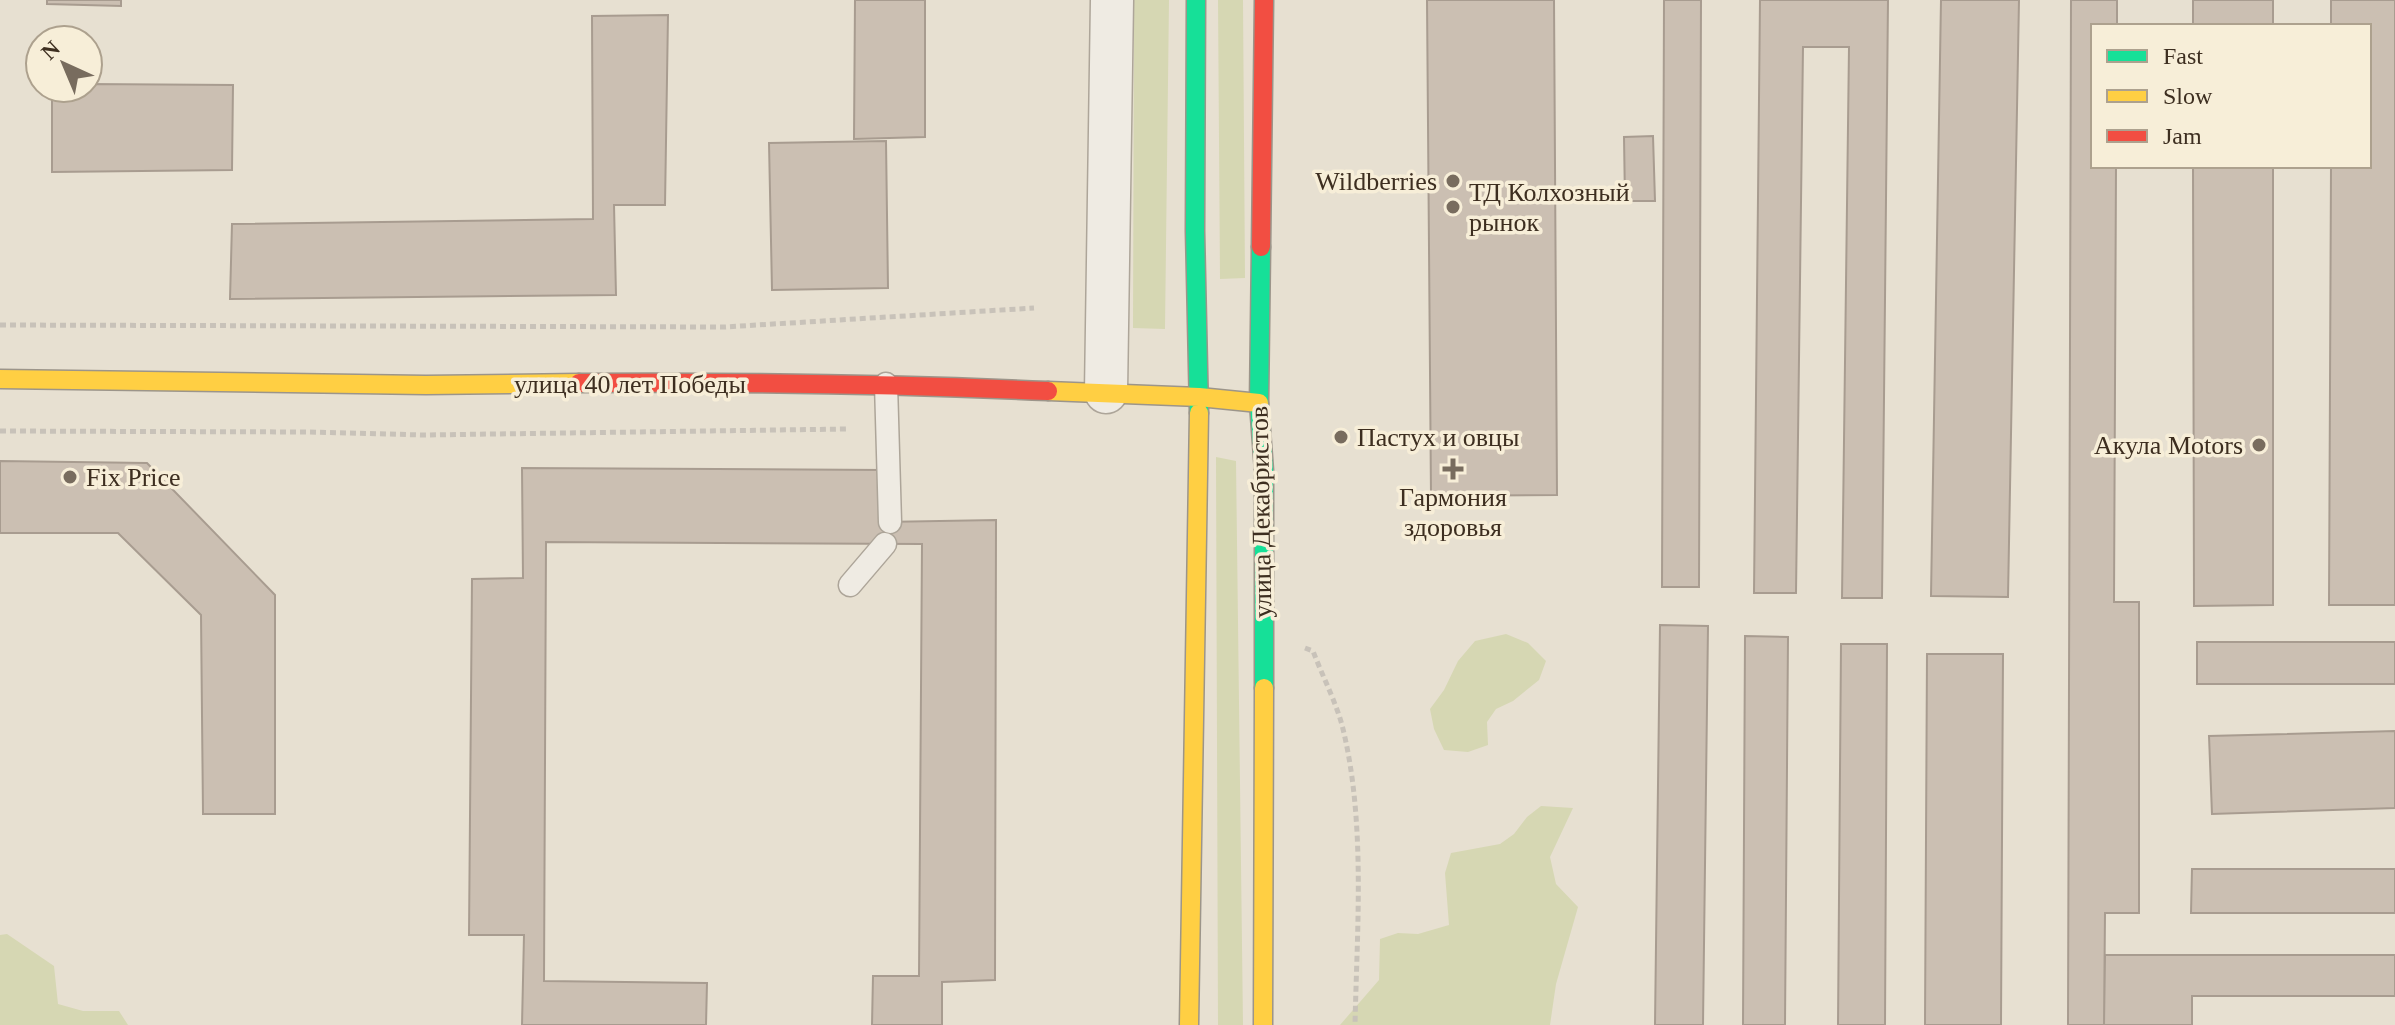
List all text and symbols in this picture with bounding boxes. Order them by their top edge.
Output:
north arrow [24,24,104,104]
legend [2091,24,2371,168]
text: N [36,35,65,64]
text: Fast [2163,43,2203,69]
text: Slow [2163,83,2213,109]
text: Jam [2163,123,2202,149]
place label: Wildberries [1315,167,1437,196]
marker: Wildberries [1444,172,1462,190]
place label: ТД Колхозный рынок [1469,178,1630,237]
marker: ТД Колхозный рынок [1444,198,1462,216]
street label: улица 40 лет Победы [514,370,746,399]
street label: улица Декабристов [1245,406,1277,618]
place label: Пастух и овцы [1357,423,1519,452]
marker: Пастух и овцы [1332,428,1350,446]
place label: Акула Motors [2094,431,2243,460]
marker: Акула Motors [2250,436,2268,454]
marker: Гармония здоровья [1444,460,1462,478]
place label: Fix Price [86,463,181,492]
marker: Fix Price [61,468,79,486]
place label: Гармония здоровья [1399,483,1507,542]

